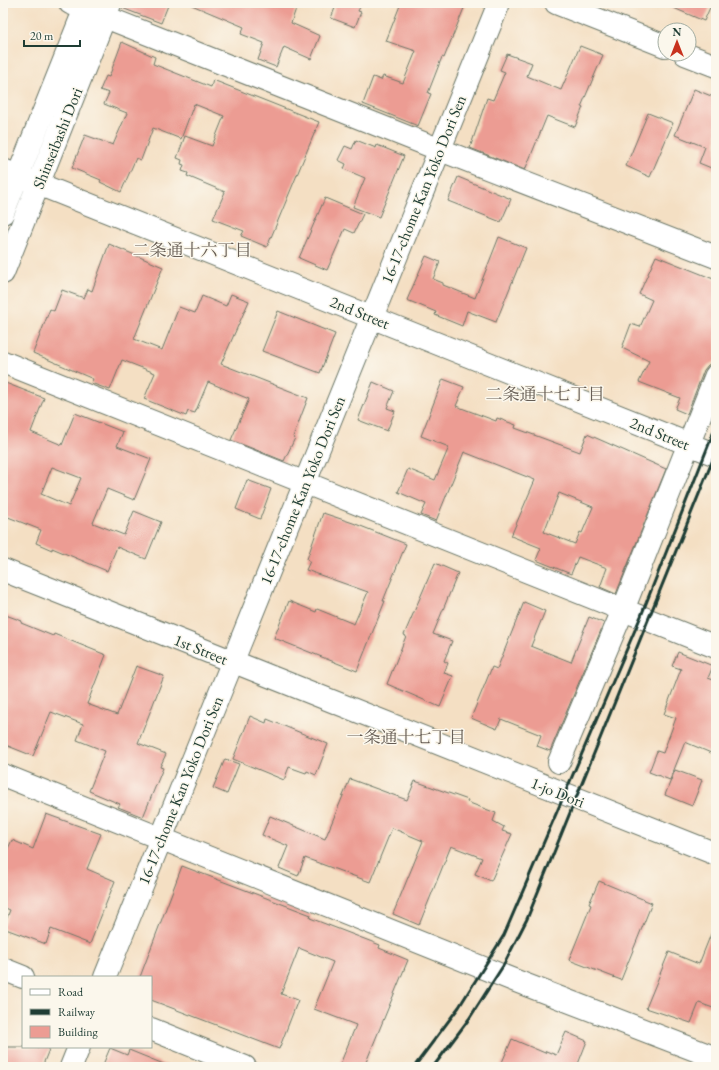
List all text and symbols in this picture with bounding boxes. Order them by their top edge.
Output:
scale bar [24,22,80,48]
north arrow [657,22,697,62]
text: N [673,25,682,39]
text: 20 m [30,28,54,44]
street label: Shinseibashi Dori [28,84,87,192]
street label: 16-17-chome Kan Yoko Dori Sen [376,91,471,287]
district label: 二条通十六丁目 [133,239,252,261]
street label: 2nd Street [327,291,393,334]
district label: 二条通十七丁目 [486,383,605,405]
street label: 16-17-chome Kan Yoko Dori Sen [255,392,350,588]
street label: 2nd Street [627,412,693,455]
street label: 1st Street [171,629,231,670]
street label: 16-17-chome Kan Yoko Dori Sen [133,692,228,888]
district label: 一条通十七丁目 [347,726,466,748]
street label: 1-jo Dori [528,772,588,813]
legend [22,976,152,1048]
text: Road [58,984,84,1000]
text: Railway [58,1004,96,1020]
text: Building [58,1024,99,1040]

